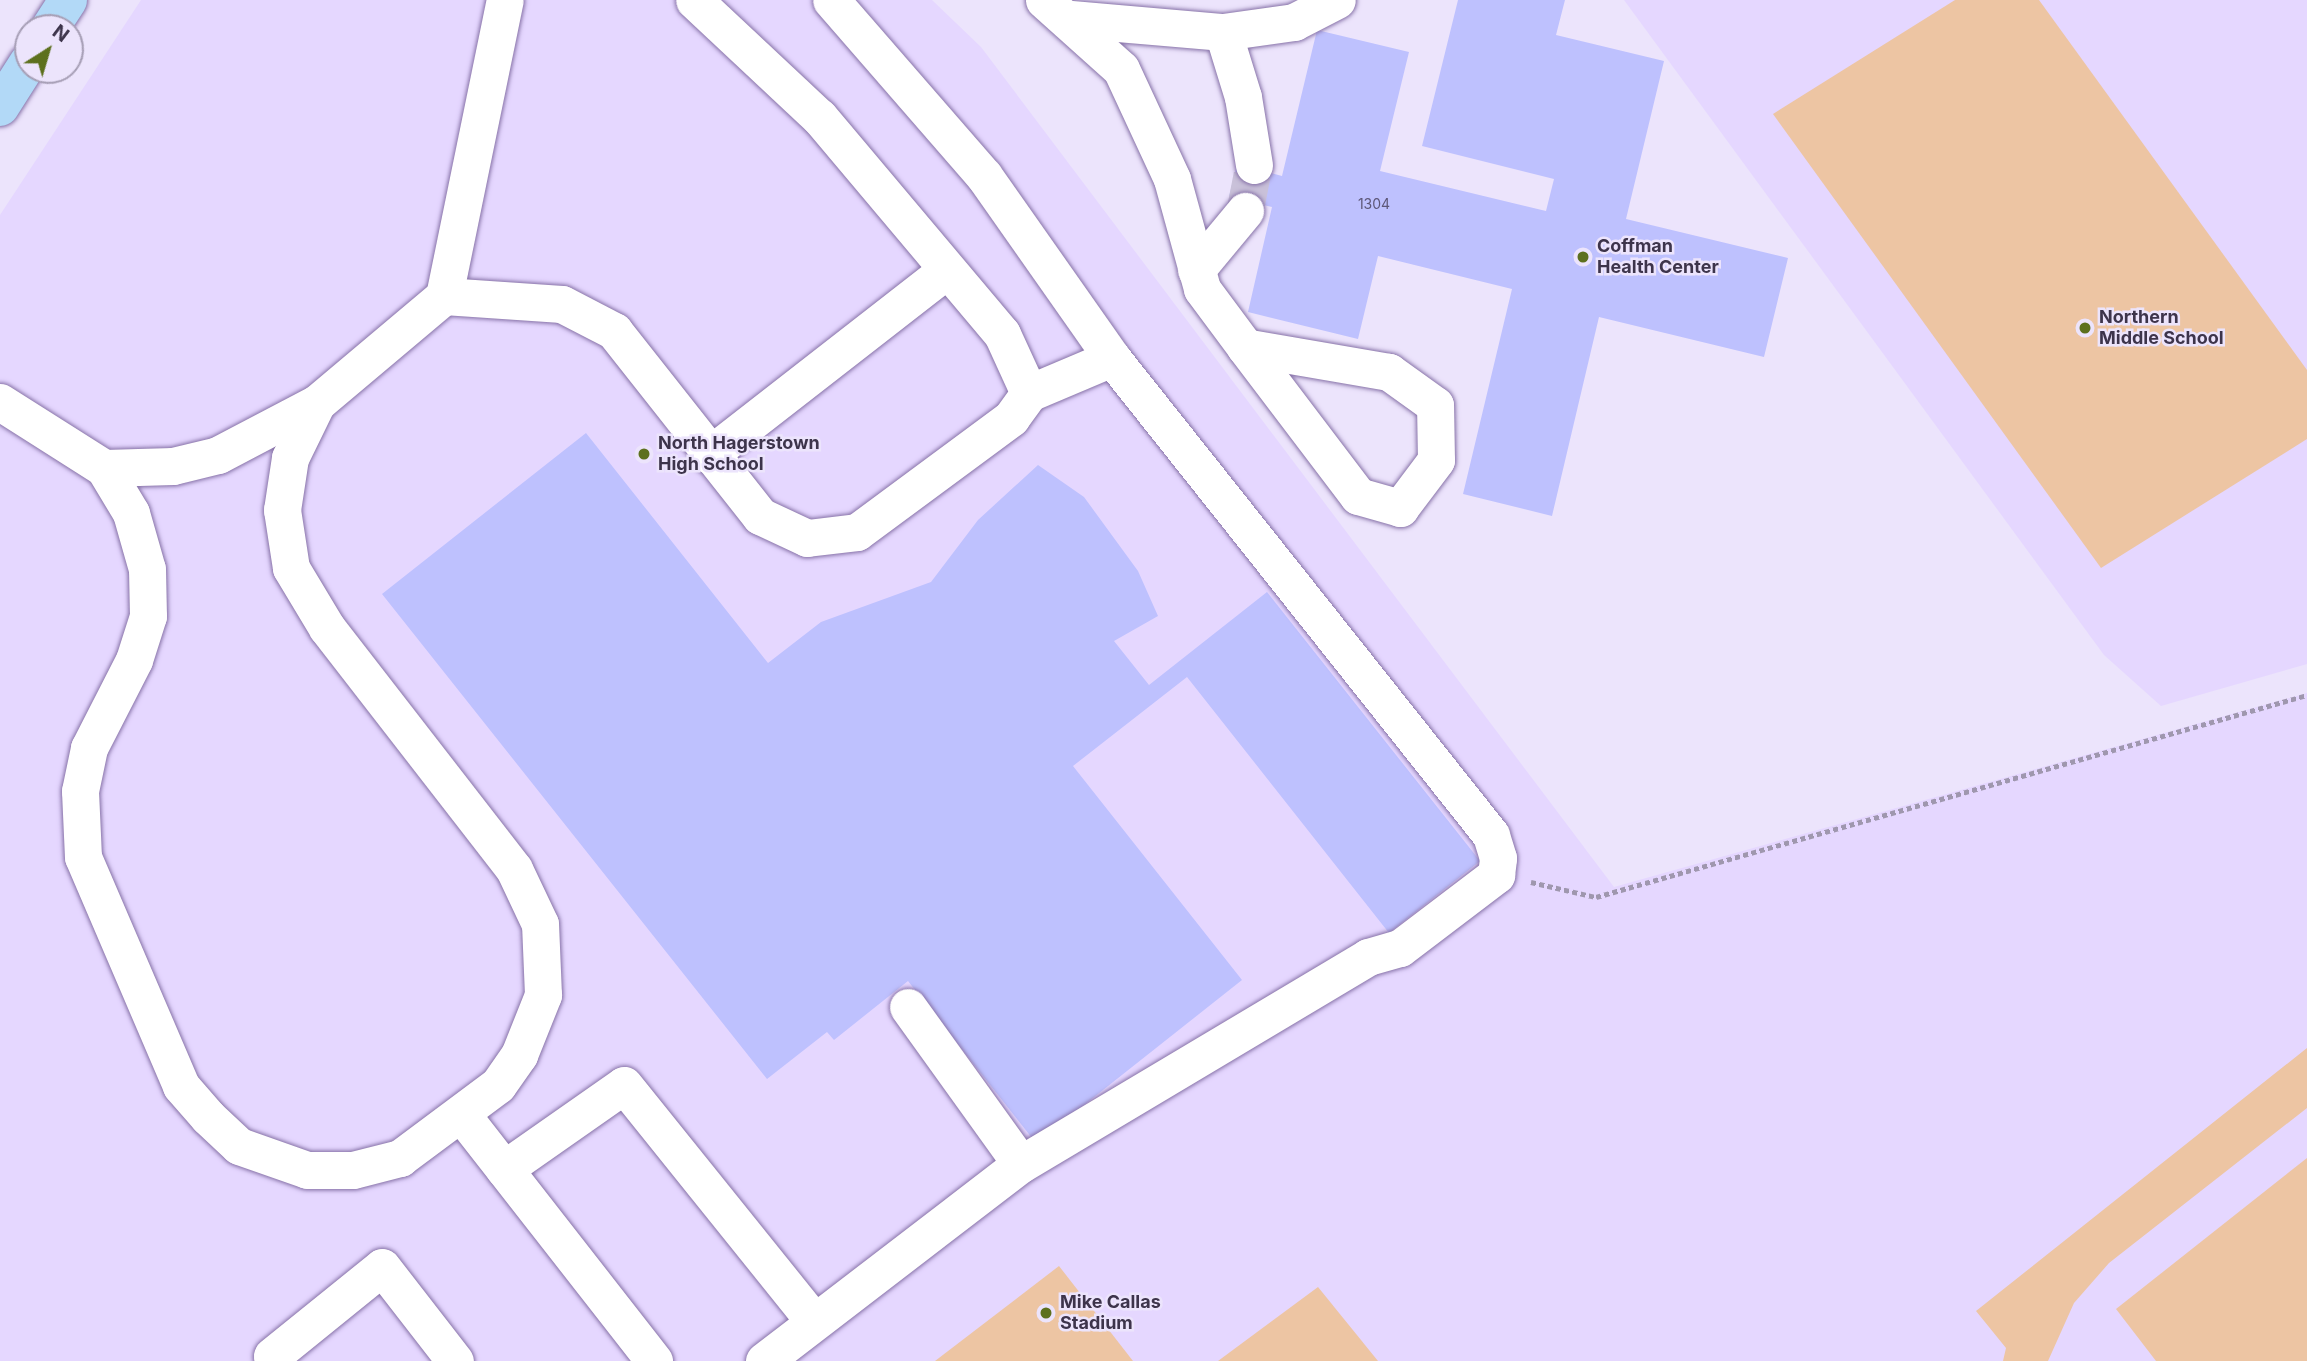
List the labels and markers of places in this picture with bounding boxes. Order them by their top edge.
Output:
place label: Coffman Health Center [1597,236,1719,278]
marker: Coffman Health Center [1575,249,1591,265]
place label: Northern Middle School [2099,307,2224,350]
marker: Northern Middle School [2077,320,2093,336]
place label: North Hagerstown High School [658,433,820,476]
marker: North Hagerstown High School [636,446,652,462]
place label: Mike Callas Stadium [1060,1292,1161,1334]
marker: Mike Callas Stadium [1038,1305,1054,1321]

